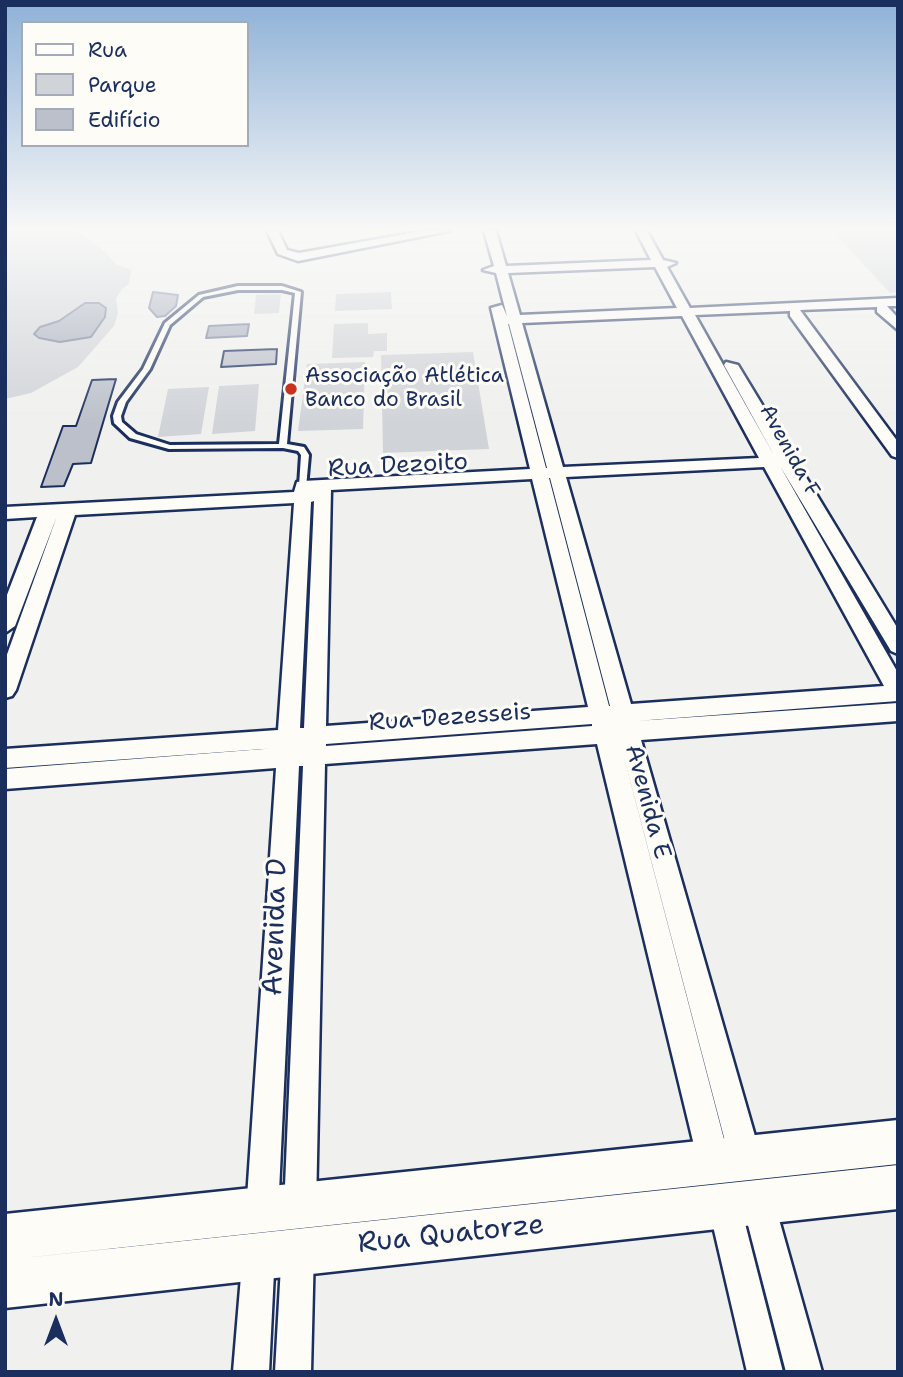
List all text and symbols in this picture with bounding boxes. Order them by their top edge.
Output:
legend [21,21,248,147]
text: Rua [88,36,127,64]
text: Parque [88,71,157,99]
text: Edifício [88,106,160,134]
place label: Associação Atlética Banco do Brasil [305,364,504,414]
marker: Associação Atlética Banco do Brasil [283,381,299,397]
street label: Avenida F [753,401,825,501]
street label: Rua Dezoito [327,448,469,484]
street label: Rua Dezesseis [368,698,532,738]
street label: Avenida E [618,742,676,862]
street label: Avenida D [257,858,295,996]
street label: Rua Quatorze [356,1209,546,1261]
north arrow [21,1286,91,1356]
text: N [48,1287,64,1312]

